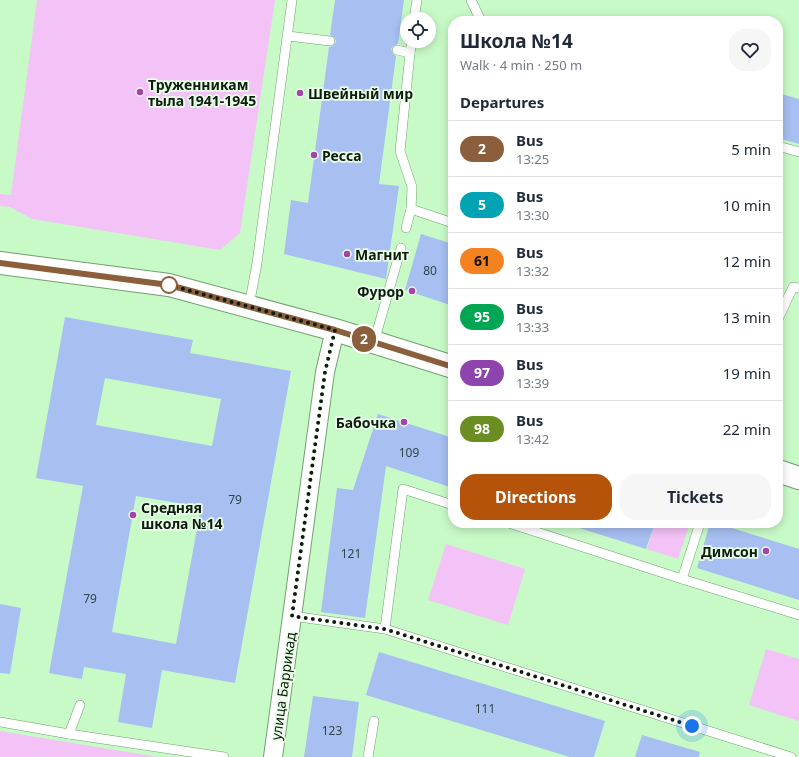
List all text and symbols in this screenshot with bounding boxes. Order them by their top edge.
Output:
map controls [400,12,436,48]
button: locate [400,12,436,48]
text: Школа №14 [460,28,573,54]
button: heart [729,29,771,71]
text: Walk · 4 min · 250 m [460,56,582,74]
place label: Труженникам тыла 1941-1945 [148,75,256,110]
place label: Швейный мир [308,84,413,103]
marker: Труженникам тыла 1941-1945 [135,87,145,97]
marker: Швейный мир [295,88,305,98]
text: Departures [460,92,544,112]
text: Bus [516,130,543,150]
text: 2 [478,139,486,158]
text: 5 min [731,139,771,159]
place label: Ресса [322,146,362,165]
marker: Ресса [309,150,319,160]
text: 13:25 [516,150,549,168]
text: Bus [516,186,543,206]
text: 5 [478,195,486,214]
text: 10 min [723,195,771,215]
text: 13:30 [516,206,549,224]
text: Bus [516,242,543,262]
place label: Магнит [355,245,409,264]
marker: Магнит [342,249,352,259]
text: 61 [474,251,490,270]
text: 12 min [723,251,771,271]
house number: 80 [423,262,437,279]
text: 13:32 [516,262,549,280]
unlabelled marker [160,276,178,294]
place label: Фурор [357,282,404,301]
marker: Фурор [407,286,417,296]
text: Bus [516,298,543,318]
text: 95 [474,307,490,326]
text: 13 min [723,307,771,327]
text: 13:33 [516,318,549,336]
line badge: 2 [351,326,377,352]
text: 2 [360,329,368,348]
text: Bus [516,354,543,374]
text: 97 [474,363,490,382]
text: 19 min [723,363,771,383]
text: 13:39 [516,374,549,392]
text: Bus [516,410,543,430]
place label: Бабочка [336,413,396,432]
marker: Бабочка [399,417,409,427]
text: 98 [474,419,490,438]
text: 22 min [723,419,771,439]
text: 13:42 [516,430,549,448]
house number: 109 [399,444,419,461]
button: Directions [460,474,612,520]
button: Tickets [620,474,771,520]
house number: 79 [228,491,242,508]
place label: Средняя школа №14 [141,498,223,533]
marker: Средняя школа №14 [128,510,138,520]
place label: Димсон [701,542,758,561]
house number: 121 [341,545,361,562]
marker: Димсон [761,546,771,556]
house number: 79 [83,590,97,607]
street label: улица Баррикад [266,630,300,741]
house number: 111 [475,700,495,717]
your location [682,716,702,736]
house number: 123 [322,722,342,739]

